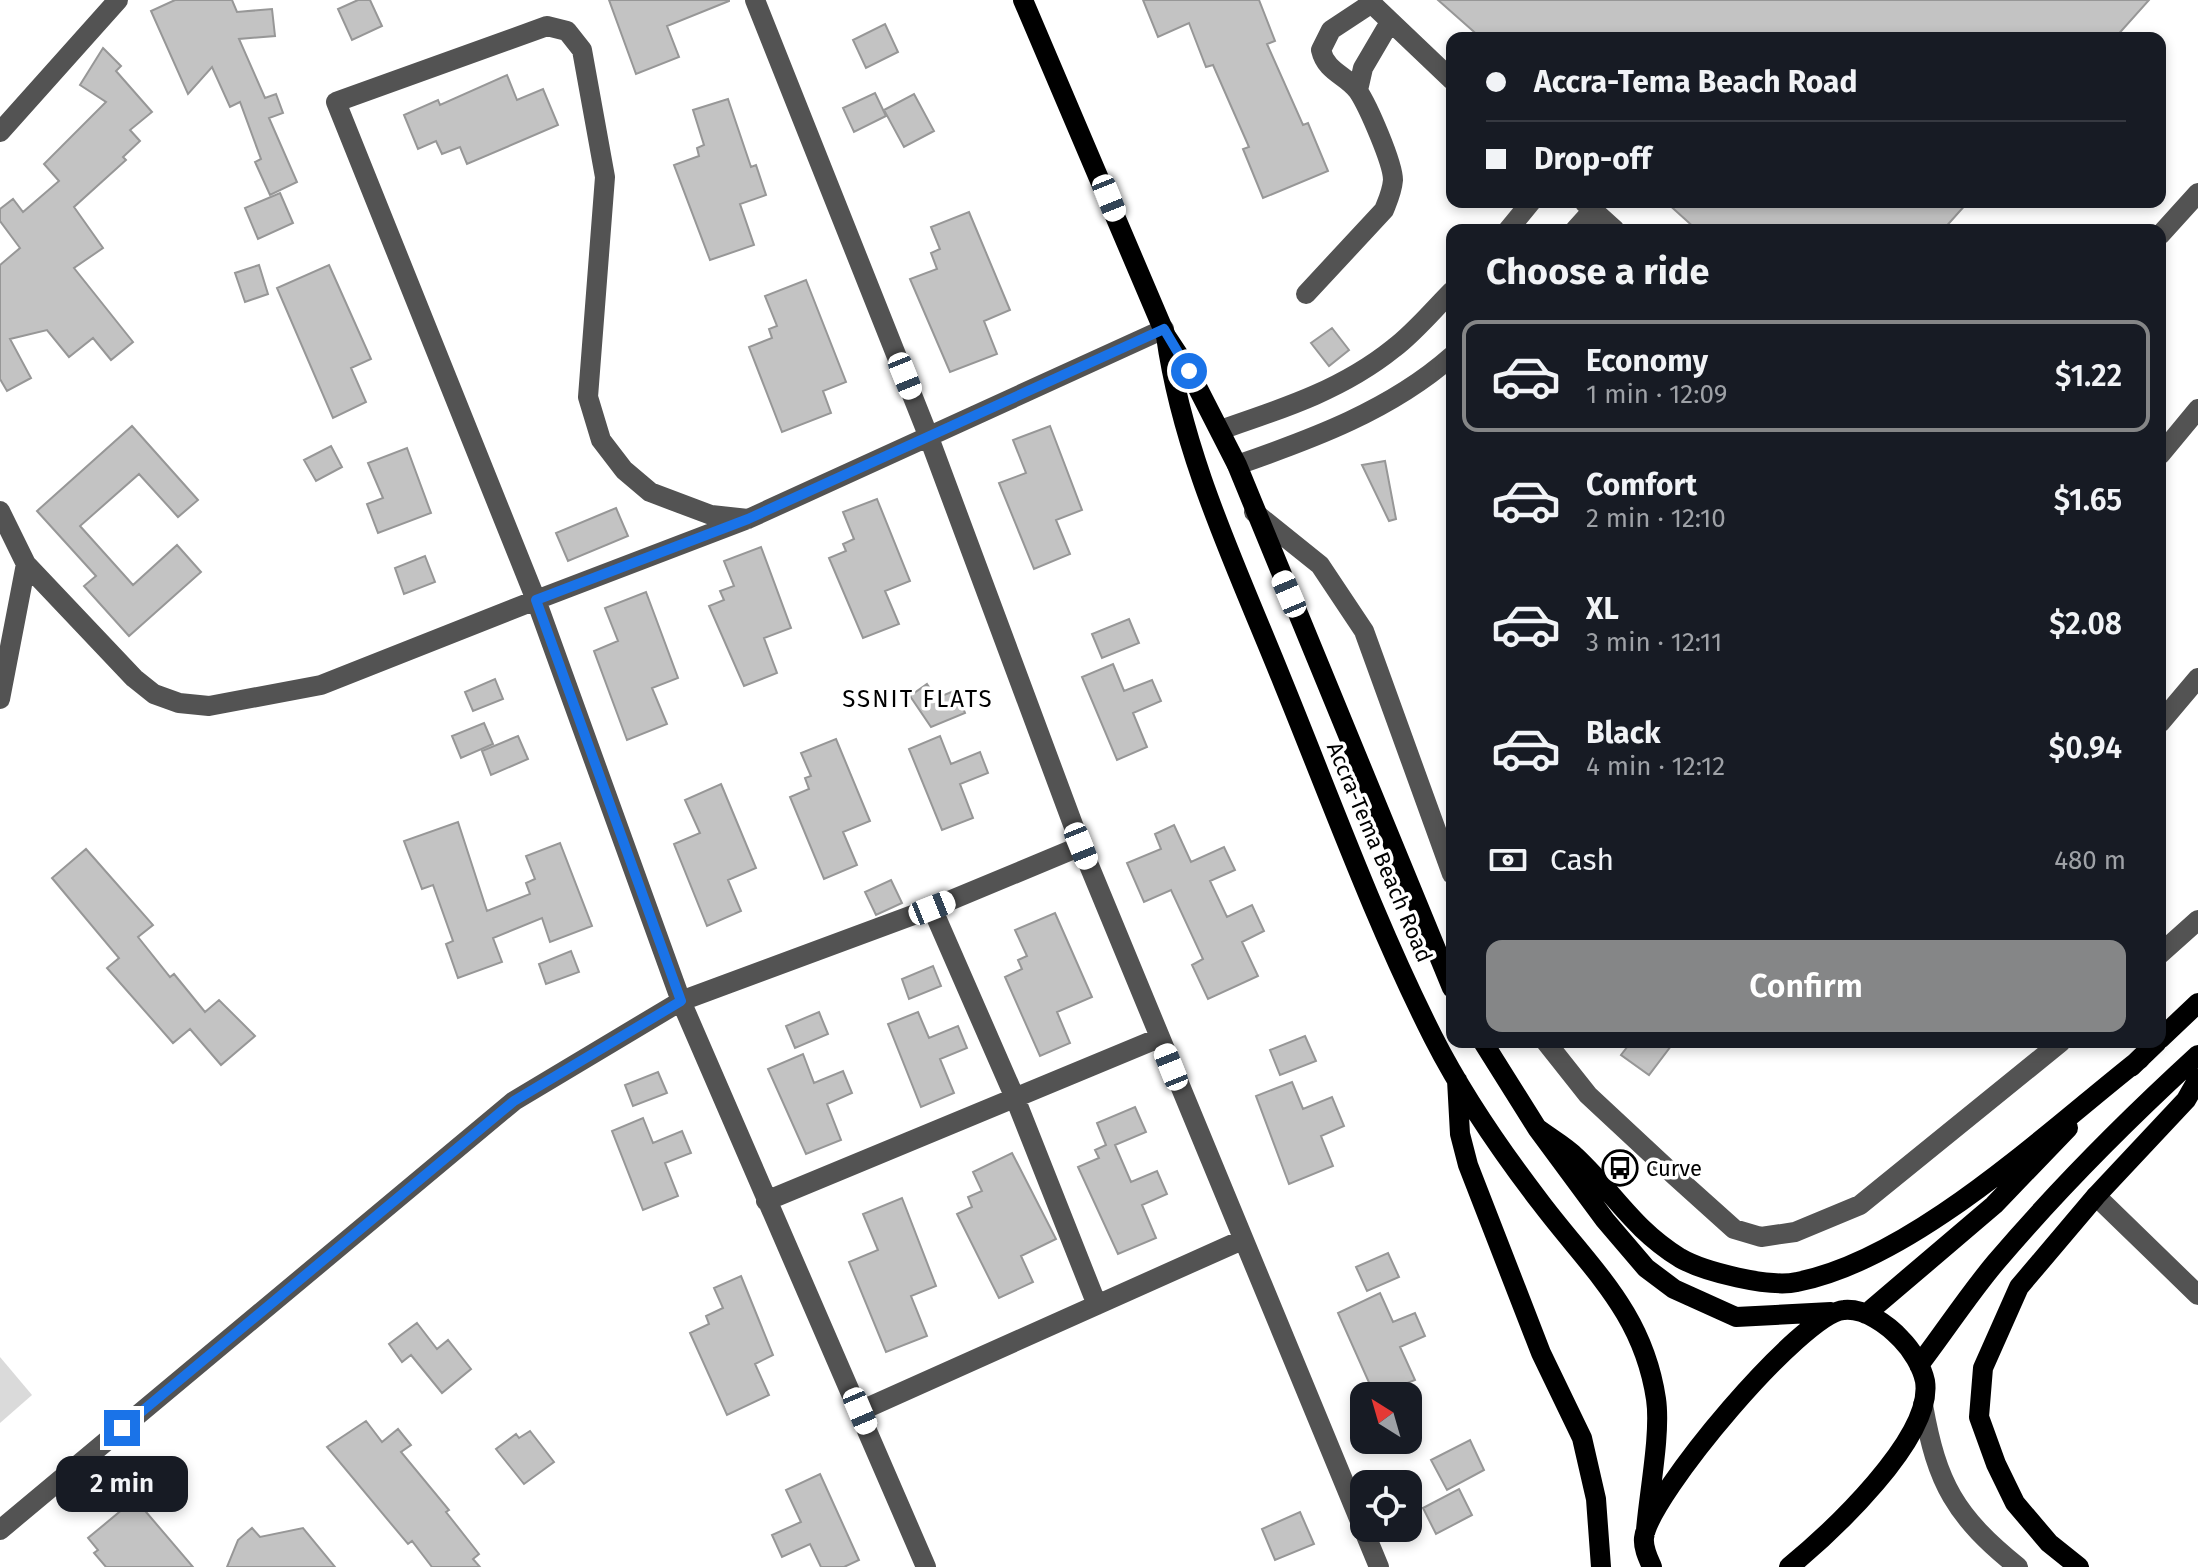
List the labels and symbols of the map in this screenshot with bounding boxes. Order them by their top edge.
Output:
car [1089,171,1129,225]
car [885,349,925,403]
route start [1171,353,1207,389]
car [1269,567,1309,621]
district label: SSNIT FLATS [842,685,994,713]
street label: Accra-Tema Beach Road [1321,738,1438,966]
car [1061,819,1101,873]
car [905,888,959,928]
car [1151,1040,1191,1094]
bus stop icon: Curve [1601,1149,1639,1187]
place label: Curve [1646,1155,1702,1182]
north arrow [1350,1382,1422,1454]
car [840,1384,880,1438]
route end [104,1410,140,1446]
callout: 2 min [56,1456,188,1512]

